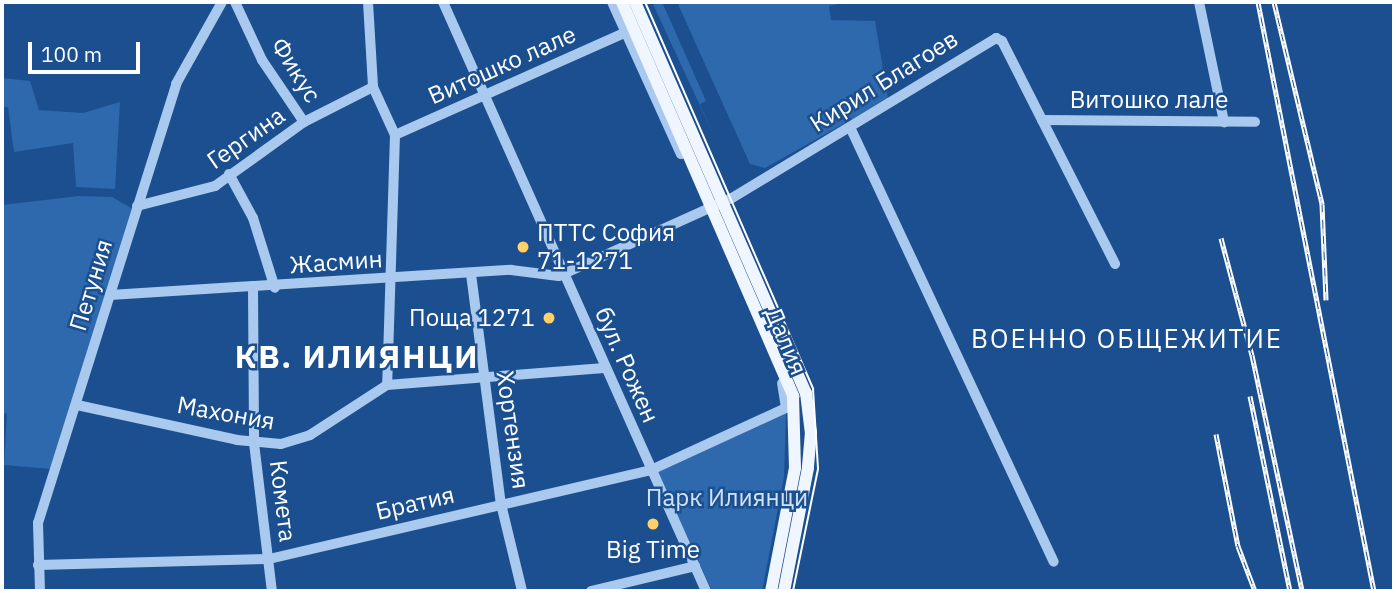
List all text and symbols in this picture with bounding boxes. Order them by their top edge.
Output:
street label: Витошко лале [424,20,580,110]
street label: Кирил Благоев [805,24,963,138]
scale bar [32,28,144,72]
street label: Фикус [265,32,327,108]
text: 100 m [41,40,102,68]
street label: Витошко лале [1070,86,1228,114]
street label: Гергина [202,101,290,175]
place label: ПТТС София 71-1271 [537,219,675,275]
street label: Петуния [63,236,119,334]
marker: ПТТС София 71-1271 [515,239,531,255]
street label: Жасмин [289,244,383,280]
street label: бул. Рожен [589,303,665,427]
street label: Далия [759,303,813,379]
place label: Поща 1271 [409,304,535,332]
marker: Поща 1271 [541,310,557,326]
district label: ВОЕННО ОБЩЕЖИТИЕ [973,323,1281,355]
district label: КВ. ИЛИЯНЦИ [236,337,478,375]
street label: Хортензия [490,369,536,491]
street label: Махония [175,390,277,436]
street label: Комета [264,458,302,544]
street label: Братия [373,480,457,526]
park label: Парк Илиянци [646,484,808,512]
marker: Big Time [645,516,661,532]
place label: Big Time [606,536,700,564]

